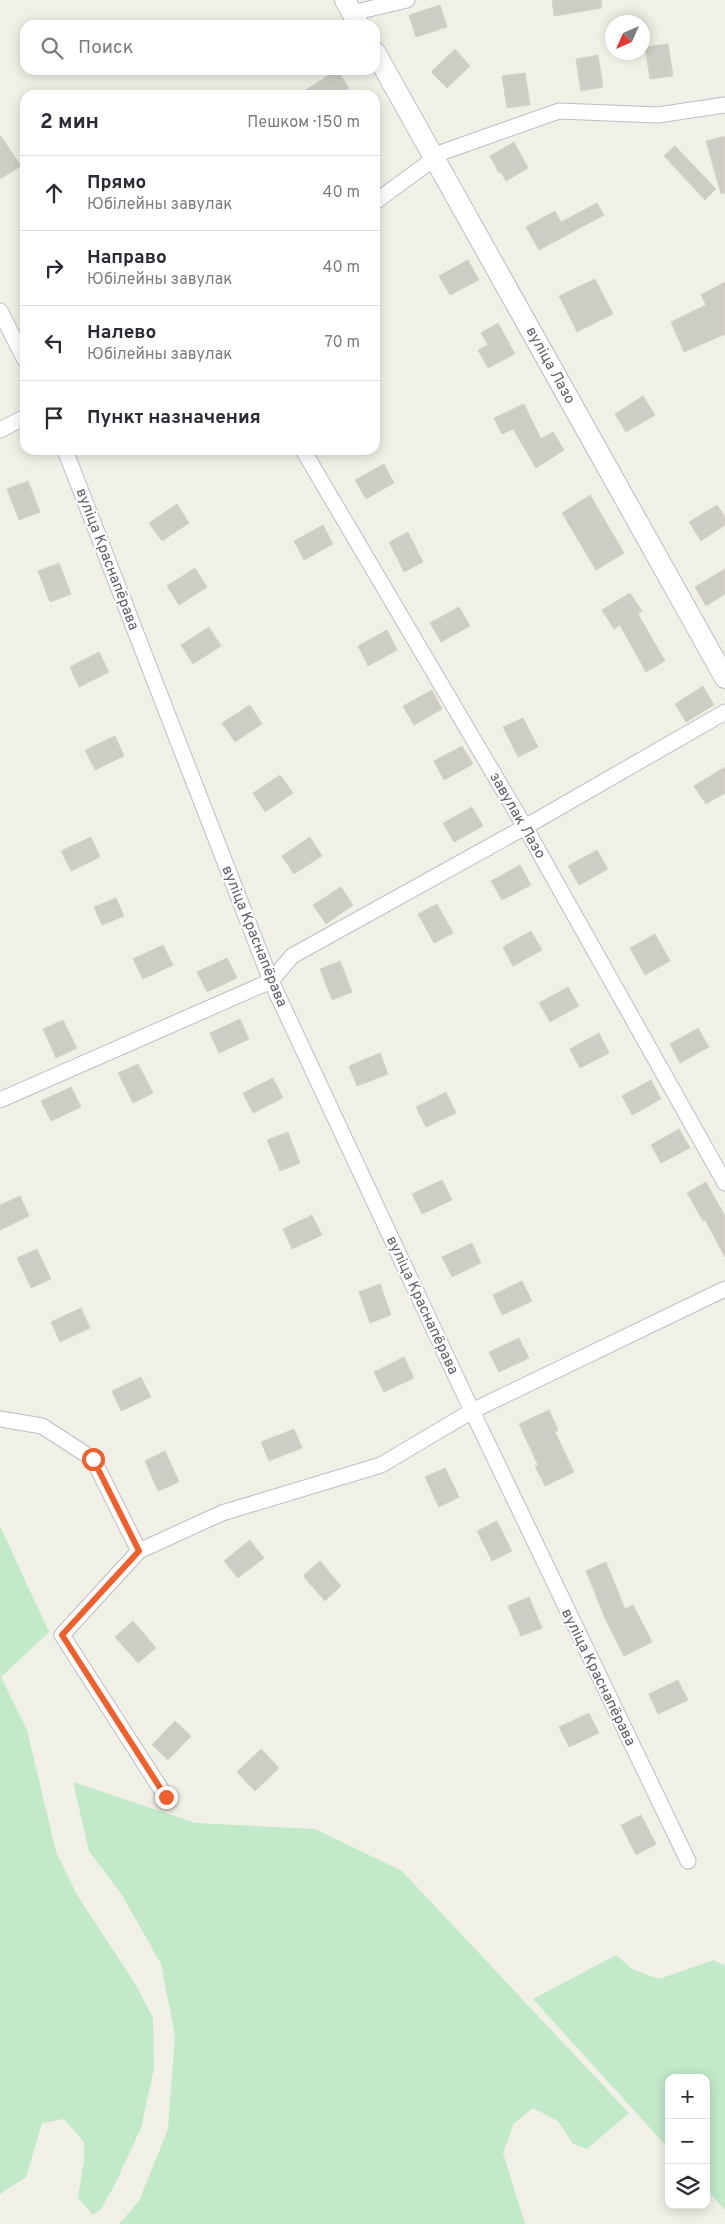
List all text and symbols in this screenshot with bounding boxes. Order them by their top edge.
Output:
north arrow [605,15,650,60]
search box [20,20,380,75]
icon: search [38,34,66,62]
text: Поиск [78,36,134,60]
text: 2 мин [40,109,99,136]
text: Пешком · 150 m [247,113,360,133]
text: Прямо [87,171,146,195]
icon: ahead [40,179,68,207]
text: 40 m [322,183,360,203]
text: Юбілейны завулак [87,195,232,215]
text: Направо [87,246,167,270]
icon: right [40,254,68,282]
text: 40 m [322,258,360,278]
text: Юбілейны завулак [87,270,232,290]
text: Налево [87,321,156,345]
street label: вуліца Лазо [521,324,579,408]
icon: left [40,329,68,357]
text: 70 m [325,333,360,353]
text: Юбілейны завулак [87,345,232,365]
icon: arrive [40,404,68,432]
text: Пункт назначения [87,406,261,430]
street label: вуліца Краснапёрава [71,486,142,633]
street label: завулак Лазо [484,769,549,863]
street label: вуліца Краснапёрава [217,863,291,1010]
street label: вуліца Краснапёрава [381,1233,462,1378]
route start [82,1448,105,1471]
street label: вуліца Краснапёрава [556,1606,639,1750]
route end [155,1786,178,1809]
map controls [665,2074,710,2209]
button: + [665,2074,710,2119]
button: − [665,2119,710,2164]
button: layers [665,2164,710,2209]

